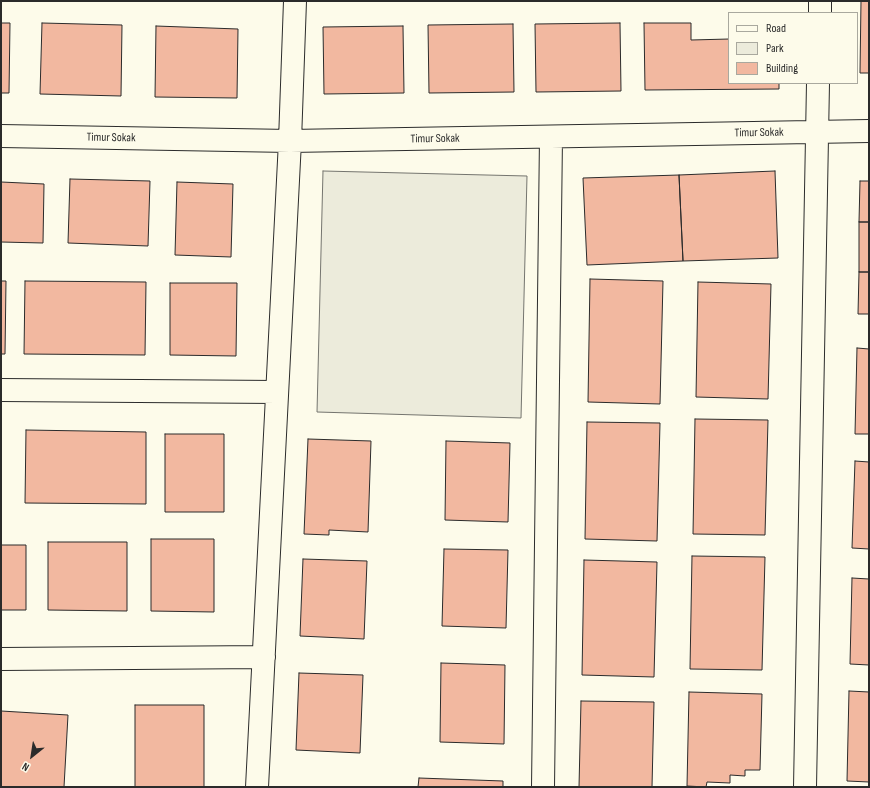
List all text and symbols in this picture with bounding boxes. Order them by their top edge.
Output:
legend [728,12,858,84]
text: Road [766,21,786,36]
text: Park [766,41,784,56]
text: Building [766,61,798,76]
street label: Timur Sokak [734,125,784,141]
street label: Timur Sokak [86,130,136,146]
street label: Timur Sokak [410,131,460,147]
north arrow [12,736,52,776]
text: N [20,760,32,774]

